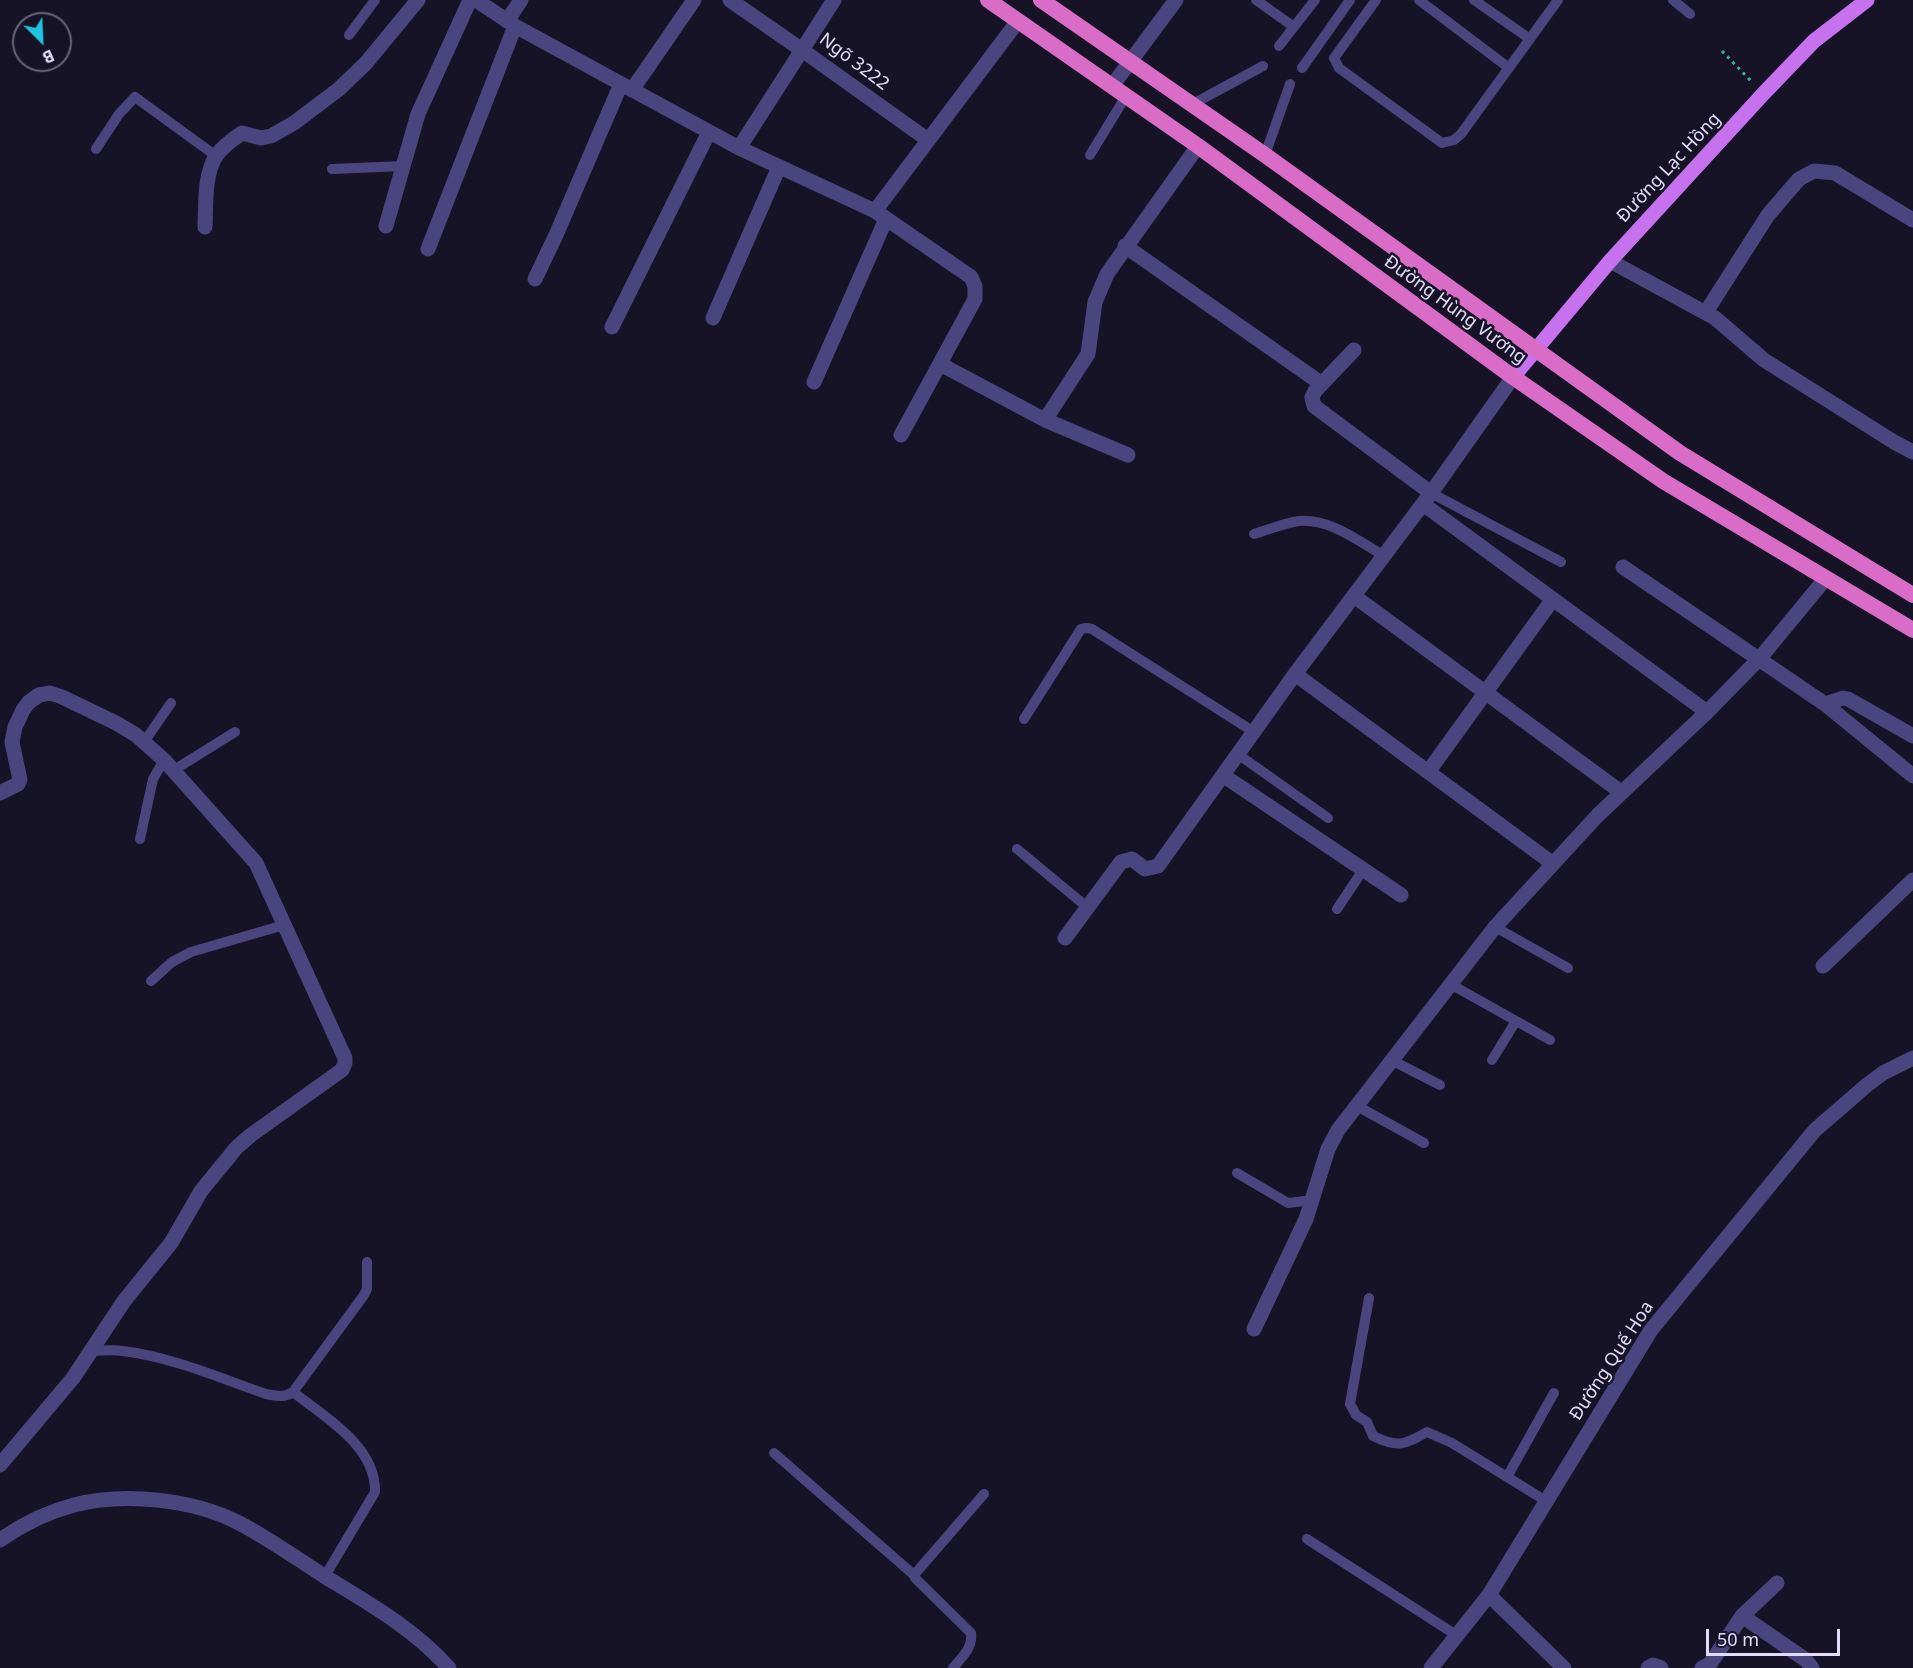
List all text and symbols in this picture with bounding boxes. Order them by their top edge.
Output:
north arrow [12,12,72,72]
street label: Ngõ 3222 [815,29,893,95]
text: B [39,44,58,69]
street label: Đường Lạc Hồng [1613,109,1725,227]
street label: Đường Hùng Vương [1380,251,1530,369]
street label: Đường Quế Hoa [1565,1297,1659,1425]
scale bar [1709,1617,1842,1655]
text: 50 m [1717,1627,1759,1651]

